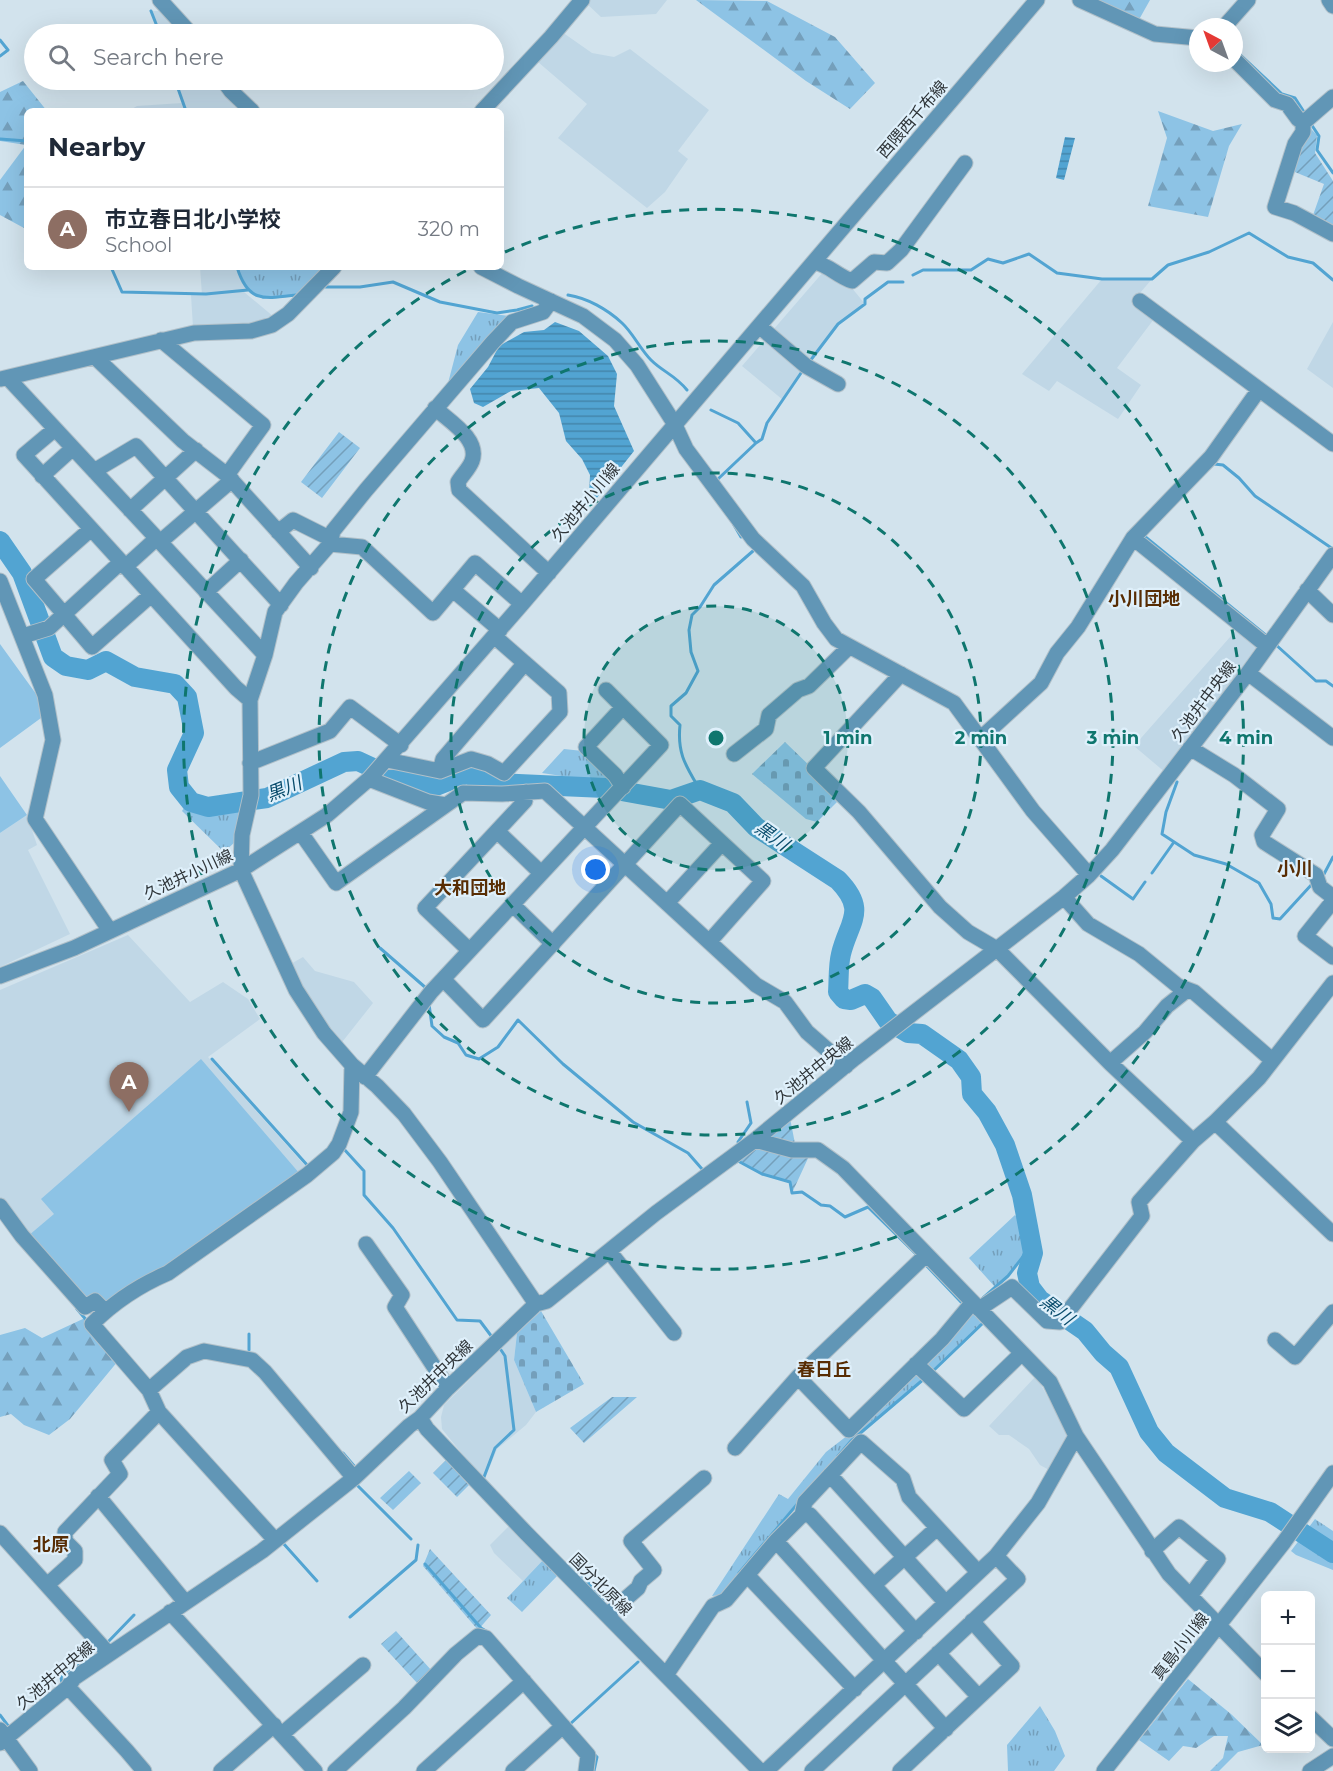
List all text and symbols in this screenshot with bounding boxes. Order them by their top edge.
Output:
north arrow [1189,18,1243,72]
search box [24,24,504,90]
icon: search [45,41,78,74]
text: Search here [93,44,224,71]
street label: 西隈西千布線 [874,77,951,162]
text: Nearby [48,131,145,163]
text: 市立春日北小学校 [105,206,281,233]
text: A [60,217,75,241]
text: 320 m [418,217,480,241]
text: School [105,233,172,257]
street label: 久池井小川線 [547,459,624,545]
district label: 小川団地 [1108,588,1180,610]
street label: 久池井中央線 [1167,657,1240,745]
text: 1 min [824,727,872,749]
text: 2 min [955,727,1007,749]
text: 3 min [1086,727,1139,749]
text: 4 min [1219,727,1273,749]
centre of rings [706,728,726,748]
water label: 黒川 [263,771,307,806]
water label: 黒川 [751,817,795,856]
street label: 久池井小川線 [141,846,236,903]
your location [581,855,610,884]
district label: 小川 [1277,858,1313,880]
district label: 大和団地 [434,877,506,899]
street label: 久池井中央線 [770,1033,857,1108]
pin: A [110,1062,148,1112]
water label: 黒川 [1036,1290,1080,1331]
street label: 久池井中央線 [394,1336,476,1417]
district label: 春日丘 [797,1359,851,1381]
district label: 北原 [33,1534,69,1556]
street label: 国分北原線 [566,1549,636,1619]
map controls [1261,1591,1315,1753]
button: + [1261,1591,1315,1645]
street label: 真島小川線 [1148,1609,1213,1684]
street label: 久池井中央線 [12,1637,98,1714]
button: − [1261,1645,1315,1699]
button: layers [1261,1699,1315,1753]

